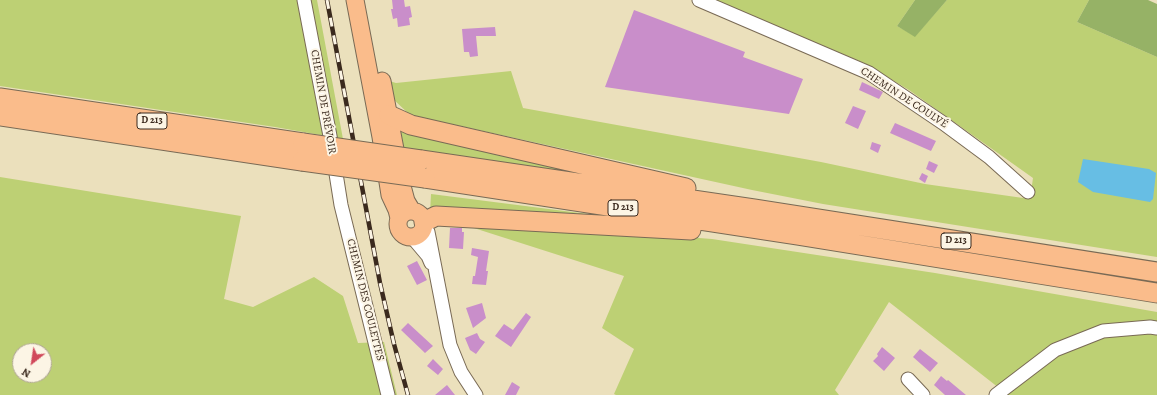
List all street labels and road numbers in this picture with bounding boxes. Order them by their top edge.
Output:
street label: CHEMIN DE PRÉVOIR [307,49,339,155]
street label: CHEMIN DE COULVÉ [858,65,950,131]
road number: D 213 [137,113,167,129]
road number: D 213 [608,200,638,216]
road number: D 213 [941,233,971,249]
street label: CHEMIN DES COULETTES [343,238,387,362]

